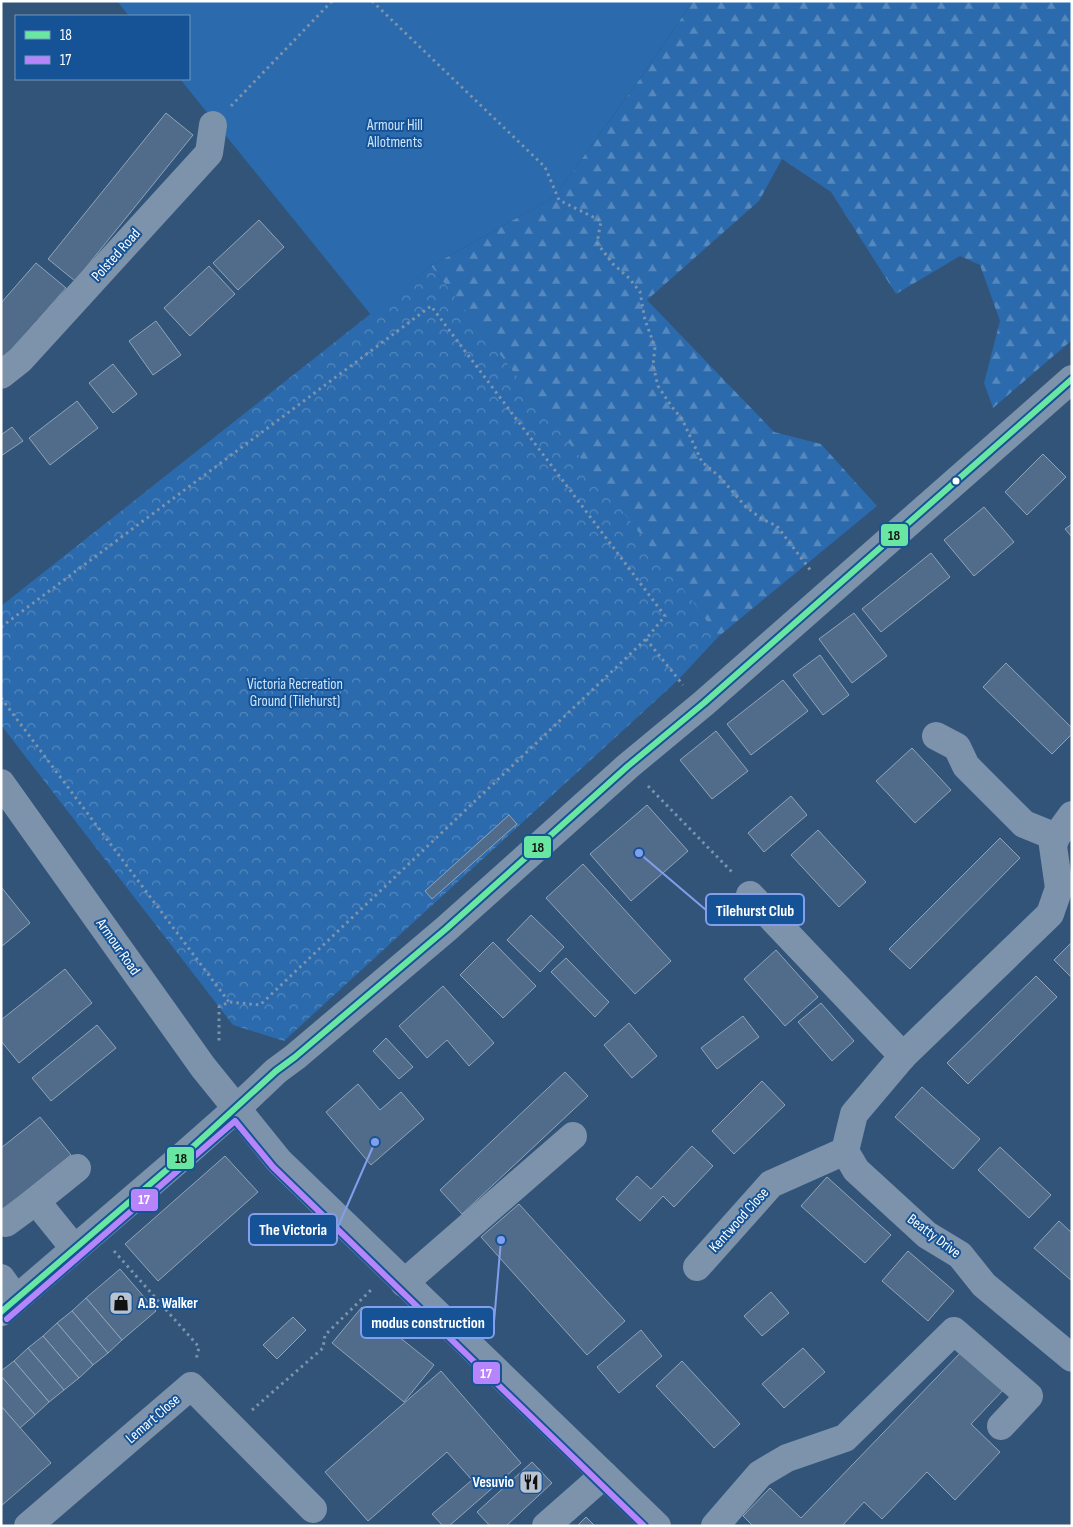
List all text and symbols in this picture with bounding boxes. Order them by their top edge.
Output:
legend [15,15,190,80]
text: 18 [60,26,72,45]
text: 17 [60,51,71,70]
park label: Armour Hill Allotments [366,116,423,152]
street label: Polsted Road [87,225,145,285]
unlabelled marker [951,476,961,486]
line badge: 18 [880,523,909,547]
text: 18 [888,527,900,544]
park label: Victoria Recreation Ground (Tilehurst) [247,675,343,711]
line badge: 18 [523,835,552,859]
text: 18 [532,839,544,856]
callout: Tilehurst Club [706,894,804,925]
text: Tilehurst Club [716,902,794,921]
street label: Armour Road [91,914,144,979]
line badge: 18 [166,1146,195,1170]
text: 18 [175,1150,187,1167]
street label: Kentwood Close [705,1184,773,1256]
line badge: 17 [130,1188,159,1212]
text: 17 [138,1191,151,1208]
street label: Beatty Drive [904,1210,964,1262]
callout: The Victoria [249,1214,337,1245]
text: The Victoria [259,1221,327,1240]
shop icon: A.B. Walker [108,1290,134,1316]
place label: A.B. Walker [137,1294,198,1313]
callout: modus construction [361,1307,494,1338]
text: modus construction [371,1314,485,1333]
line badge: 17 [472,1361,501,1385]
text: 17 [480,1365,493,1382]
street label: Lemart Close [122,1390,184,1448]
restaurant icon: Vesuvio [518,1469,544,1495]
place label: Vesuvio [473,1473,514,1492]

